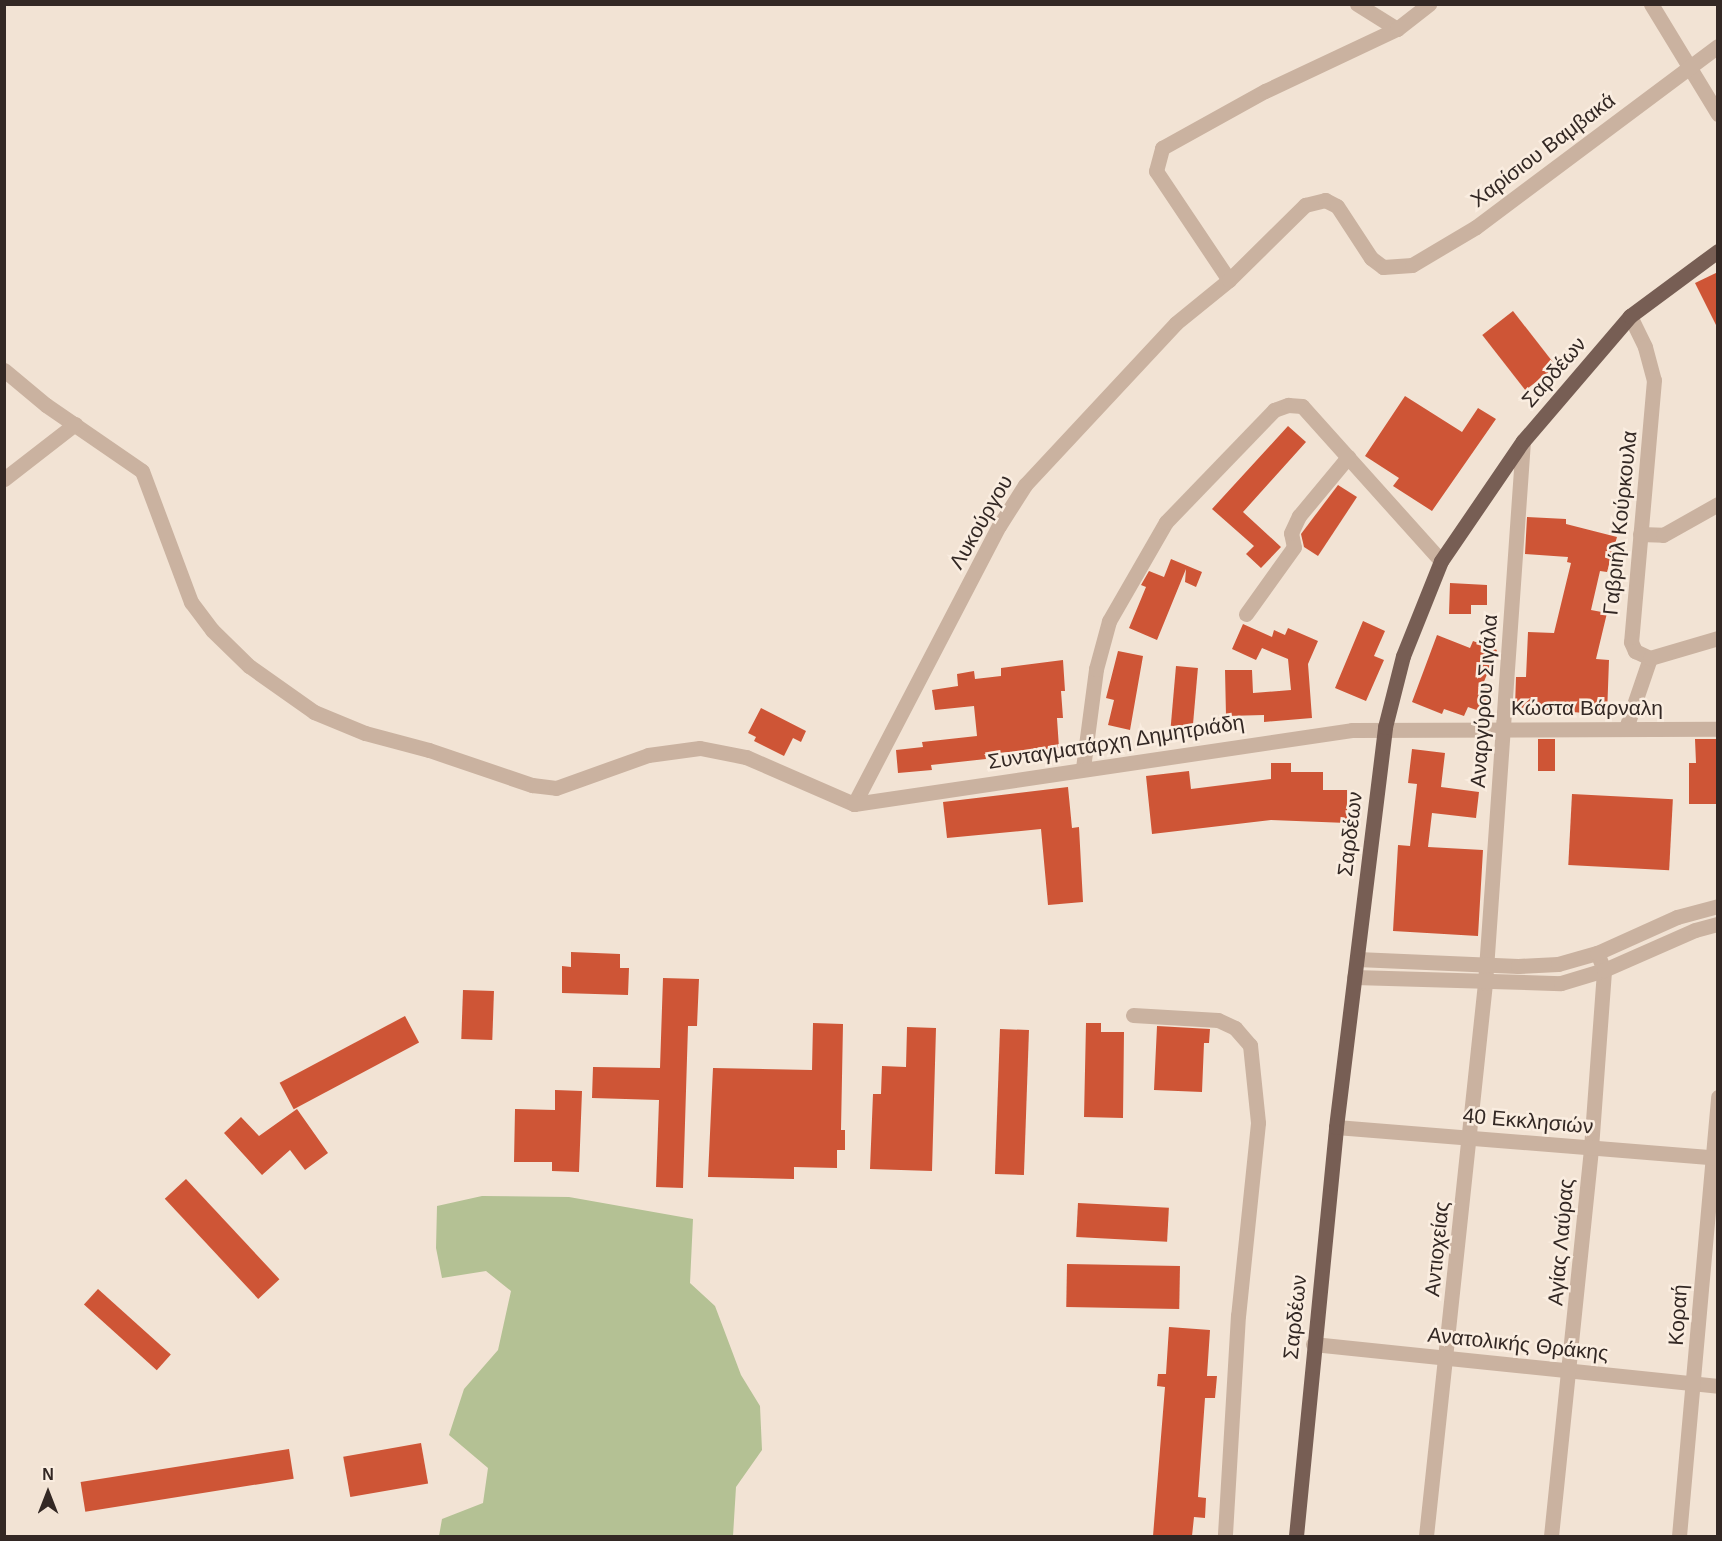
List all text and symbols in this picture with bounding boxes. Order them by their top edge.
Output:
street label: Χαρίσιου Βαμβακά [1466,88,1620,212]
street label: Σαρδέων [1517,332,1591,412]
street label: Γαβριήλ Κούρκουλα [1598,430,1642,616]
street label: Λυκούργου [944,470,1018,574]
street label: Αναργύρου Σιγάλα [1465,613,1503,789]
street label: Κώστα Βάρναλη [1511,695,1663,721]
street label: Συνταγματάρχη Δημητριάδη [985,709,1247,775]
street label: Σαρδέων [1332,790,1368,878]
street label: 40 Εκκλησιών [1462,1103,1594,1139]
street label: Αγίας Λαύρας [1543,1177,1579,1307]
street label: Αντιοχείας [1419,1200,1455,1298]
street label: Σαρδέων [1278,1273,1312,1361]
street label: Κοραή [1663,1284,1693,1346]
street label: Ανατολικής Θράκης [1426,1322,1610,1366]
north arrow [18,1463,78,1523]
text: N [42,1466,54,1483]

